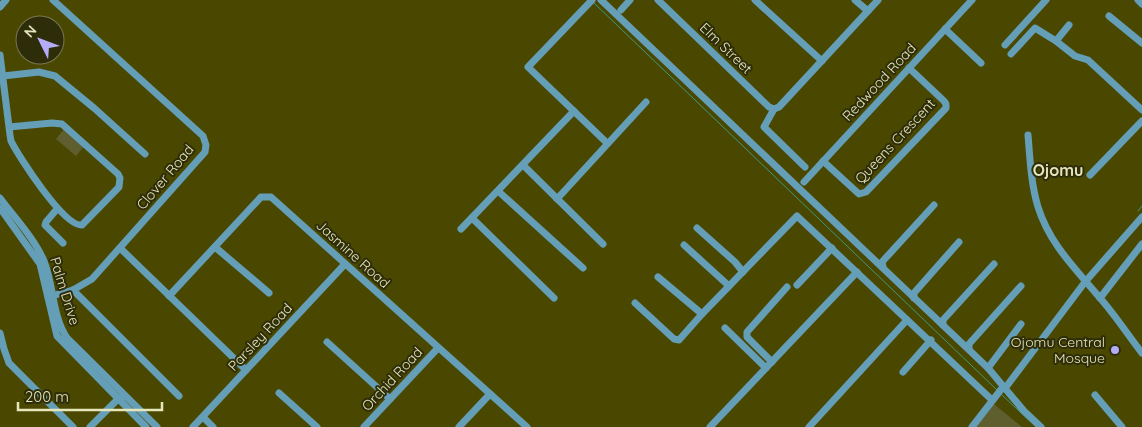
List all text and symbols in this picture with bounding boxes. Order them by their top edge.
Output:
north arrow [15,15,65,65]
street label: Elm Street [696,19,756,78]
text: N [20,21,40,41]
street label: Redwood Road [838,39,920,125]
street label: Queens Crescent [851,95,939,187]
street label: Clover Road [132,141,198,213]
district label: Ojomu [1033,160,1083,180]
street label: Jasmine Road [312,216,394,292]
street label: Palm Drive [46,255,84,327]
street label: Parsley Road [224,299,296,375]
place label: Ojomu Central Mosque [1011,333,1105,367]
street label: Orchid Road [358,343,426,415]
marker: Ojomu Central Mosque [1109,344,1121,356]
scale bar [18,380,161,412]
text: 200 m [25,387,69,406]

